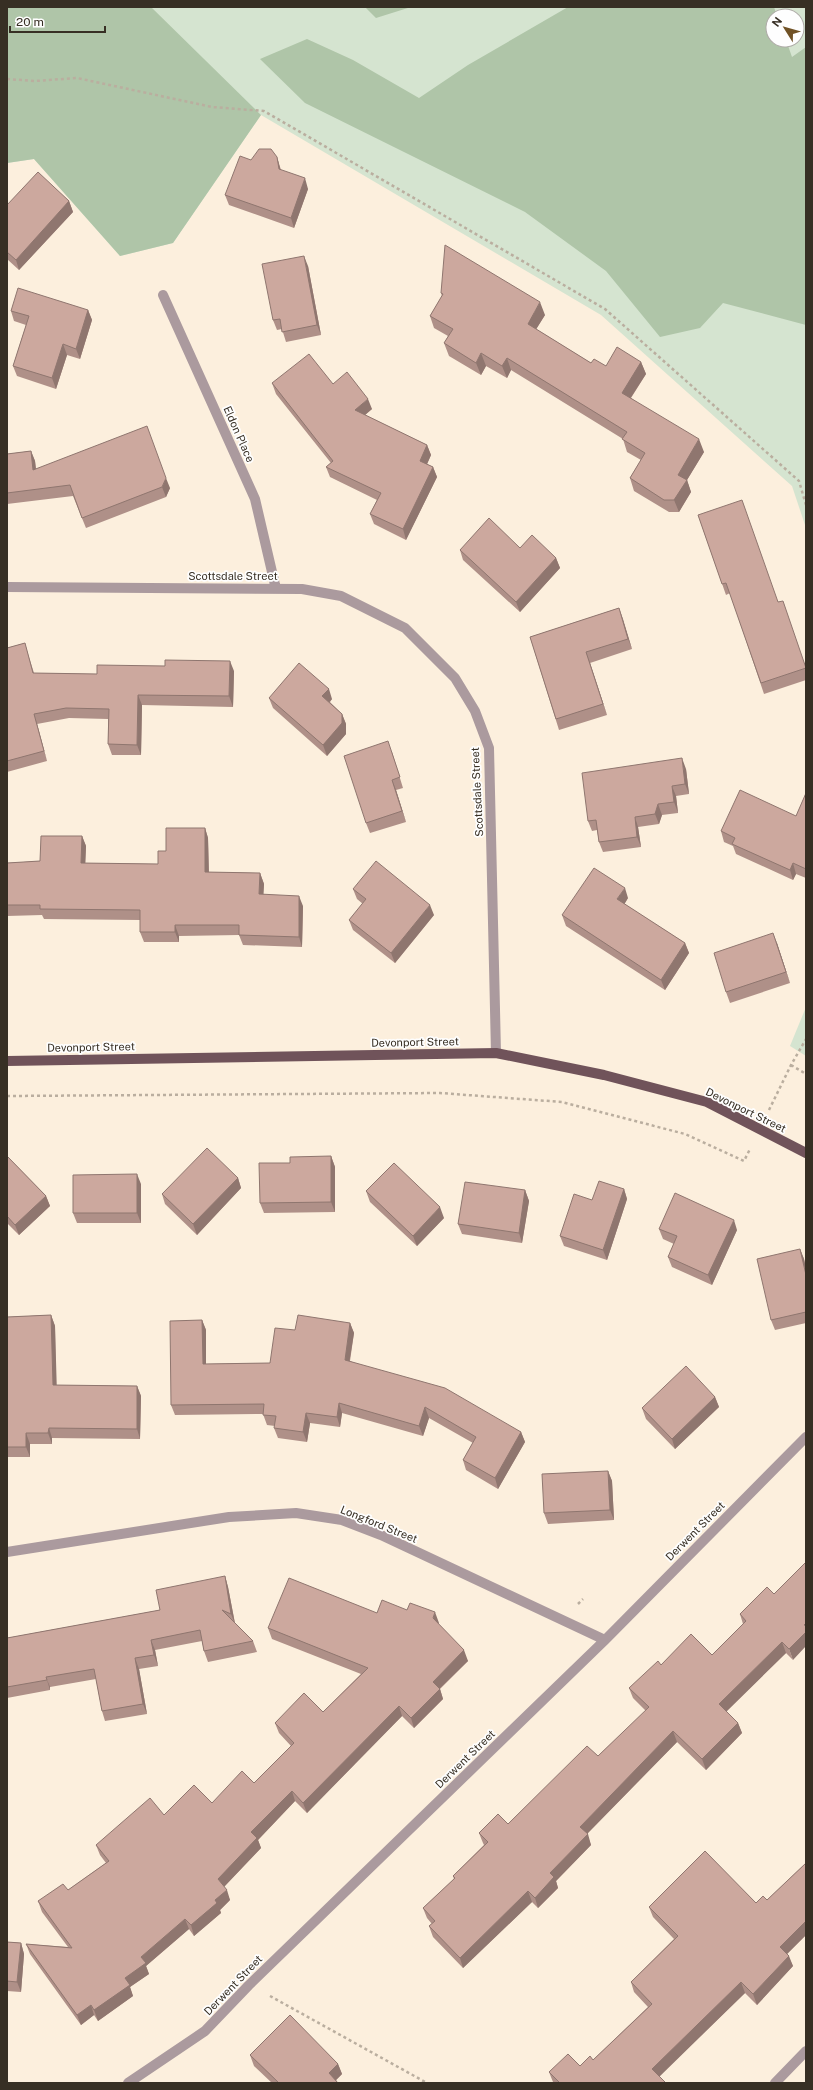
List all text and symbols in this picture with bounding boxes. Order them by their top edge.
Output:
scale bar [10,8,105,34]
north arrow [765,8,805,48]
text: 20 m [16,15,44,29]
text: N [770,15,784,29]
street label: Eldon Place [221,404,257,464]
street label: Scottsdale Street [188,570,278,582]
street label: Scottsdale Street [469,747,485,837]
street label: Devonport Street [371,1035,459,1049]
street label: Devonport Street [47,1040,135,1054]
street label: Devonport Street [704,1085,788,1135]
street label: Derwent Street [663,1499,727,1563]
street label: Longford Street [339,1503,419,1545]
street label: Derwent Street [433,1728,497,1790]
street label: Derwent Street [202,1953,264,2017]

